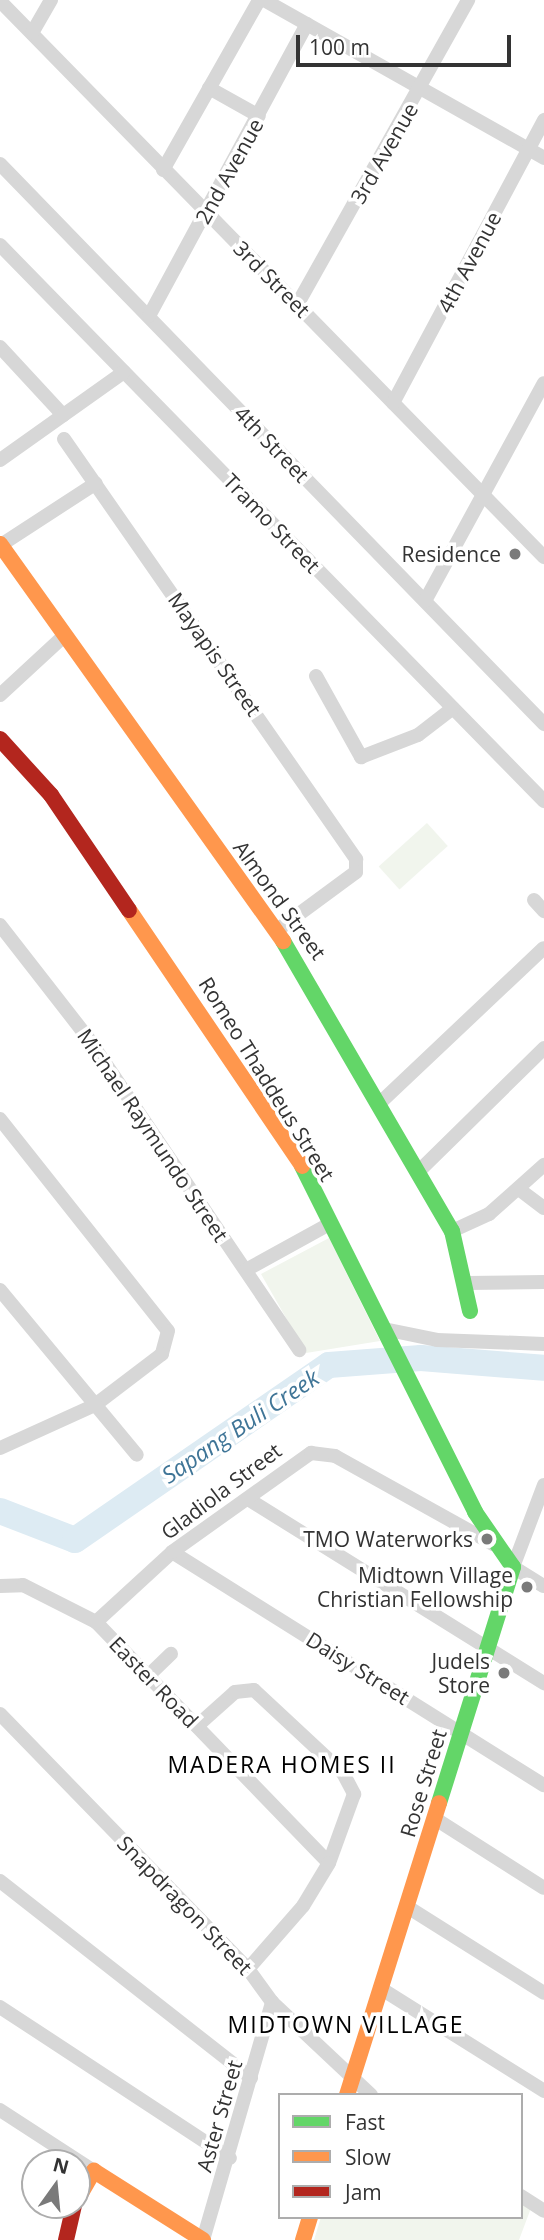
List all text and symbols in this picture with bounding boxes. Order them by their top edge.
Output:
scale bar [299,21,514,65]
text: 100 m [309,33,370,61]
street label: 3rd Avenue [345,98,423,208]
street label: 2nd Avenue [190,114,268,228]
street label: 4th Avenue [432,207,506,317]
street label: 3rd Street [229,236,315,322]
street label: 4th Street [229,401,315,487]
street label: Tramo Street [218,468,326,578]
place label: Residence [402,541,501,567]
marker: Residence [507,546,523,562]
street label: Mayapis Street [163,587,267,721]
street label: Almond Street [229,836,331,964]
street label: Romeo Thaddeus Street [194,972,340,1186]
street label: Michael Raymundo Street [72,1024,234,1246]
water label: Sapang Buli Creek [156,1363,324,1489]
street label: Gladiola Street [156,1438,286,1544]
place label: TMO Waterworks [303,1526,473,1552]
marker: TMO Waterworks [479,1531,495,1547]
place label: Midtown Village Christian Fellowship [317,1562,513,1612]
marker: Midtown Village Christian Fellowship [519,1579,535,1595]
street label: Daisy Street [302,1626,414,1710]
street label: Easter Road [104,1631,204,1733]
place label: Judels Store [432,1648,490,1698]
marker: Judels Store [496,1665,512,1681]
street label: Rose Street [395,1726,451,1840]
district label: MADERA HOMES II [169,1750,395,1778]
street label: Snapdragon Street [112,1830,258,1980]
district label: MIDTOWN VILLAGE [229,2010,463,2038]
street label: Aster Street [191,2057,247,2175]
legend [278,2093,523,2219]
text: Fast [345,2108,385,2136]
text: Slow [345,2143,391,2171]
north arrow [21,2149,91,2219]
text: N [50,2151,72,2180]
text: Jam [345,2178,382,2206]

